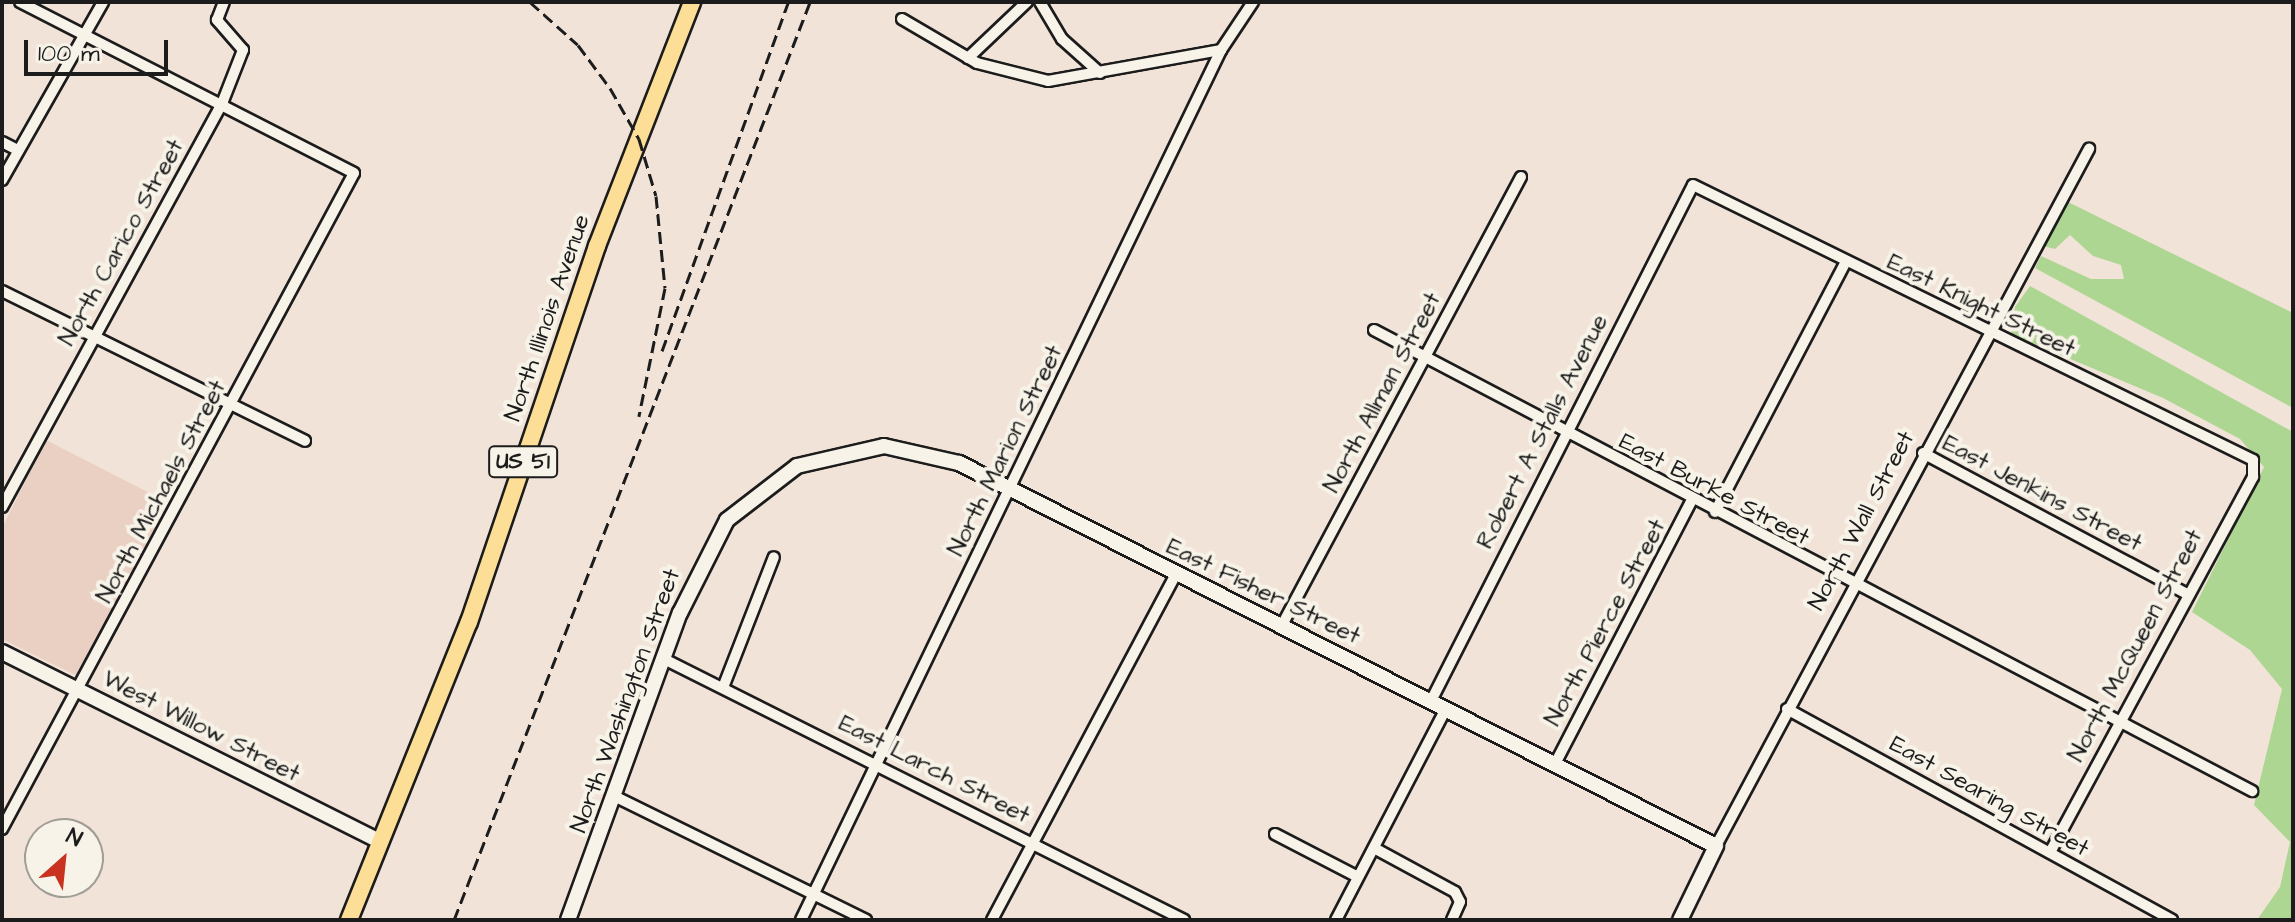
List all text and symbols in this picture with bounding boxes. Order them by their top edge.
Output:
scale bar [28,24,172,74]
text: 100 m [38,37,100,71]
street label: North Carico Street [53,135,191,351]
street label: North Illinois Avenue [499,211,597,425]
street label: East Knight Street [1882,248,2080,364]
street label: North Allman Street [1318,288,1448,498]
street label: Robert A Stalls Avenue [1471,310,1615,554]
street label: North Marion Street [942,341,1070,561]
street label: North Michaels Street [91,376,233,608]
street label: North Wall Street [1803,426,1921,616]
street label: East Burke Street [1614,428,1814,552]
street label: East Jenkins Street [1937,429,2147,559]
road number: US 51 [487,444,559,480]
street label: North Pierce Street [1539,515,1673,731]
street label: North McQueen Street [2063,525,2209,767]
street label: East Fisher Street [1161,533,1365,651]
street label: North Washington Street [565,565,687,837]
street label: West Willow Street [98,665,304,789]
street label: East Larch Street [834,709,1034,831]
street label: East Searing Street [1884,730,2094,864]
north arrow [24,818,104,898]
text: N [61,821,87,855]

